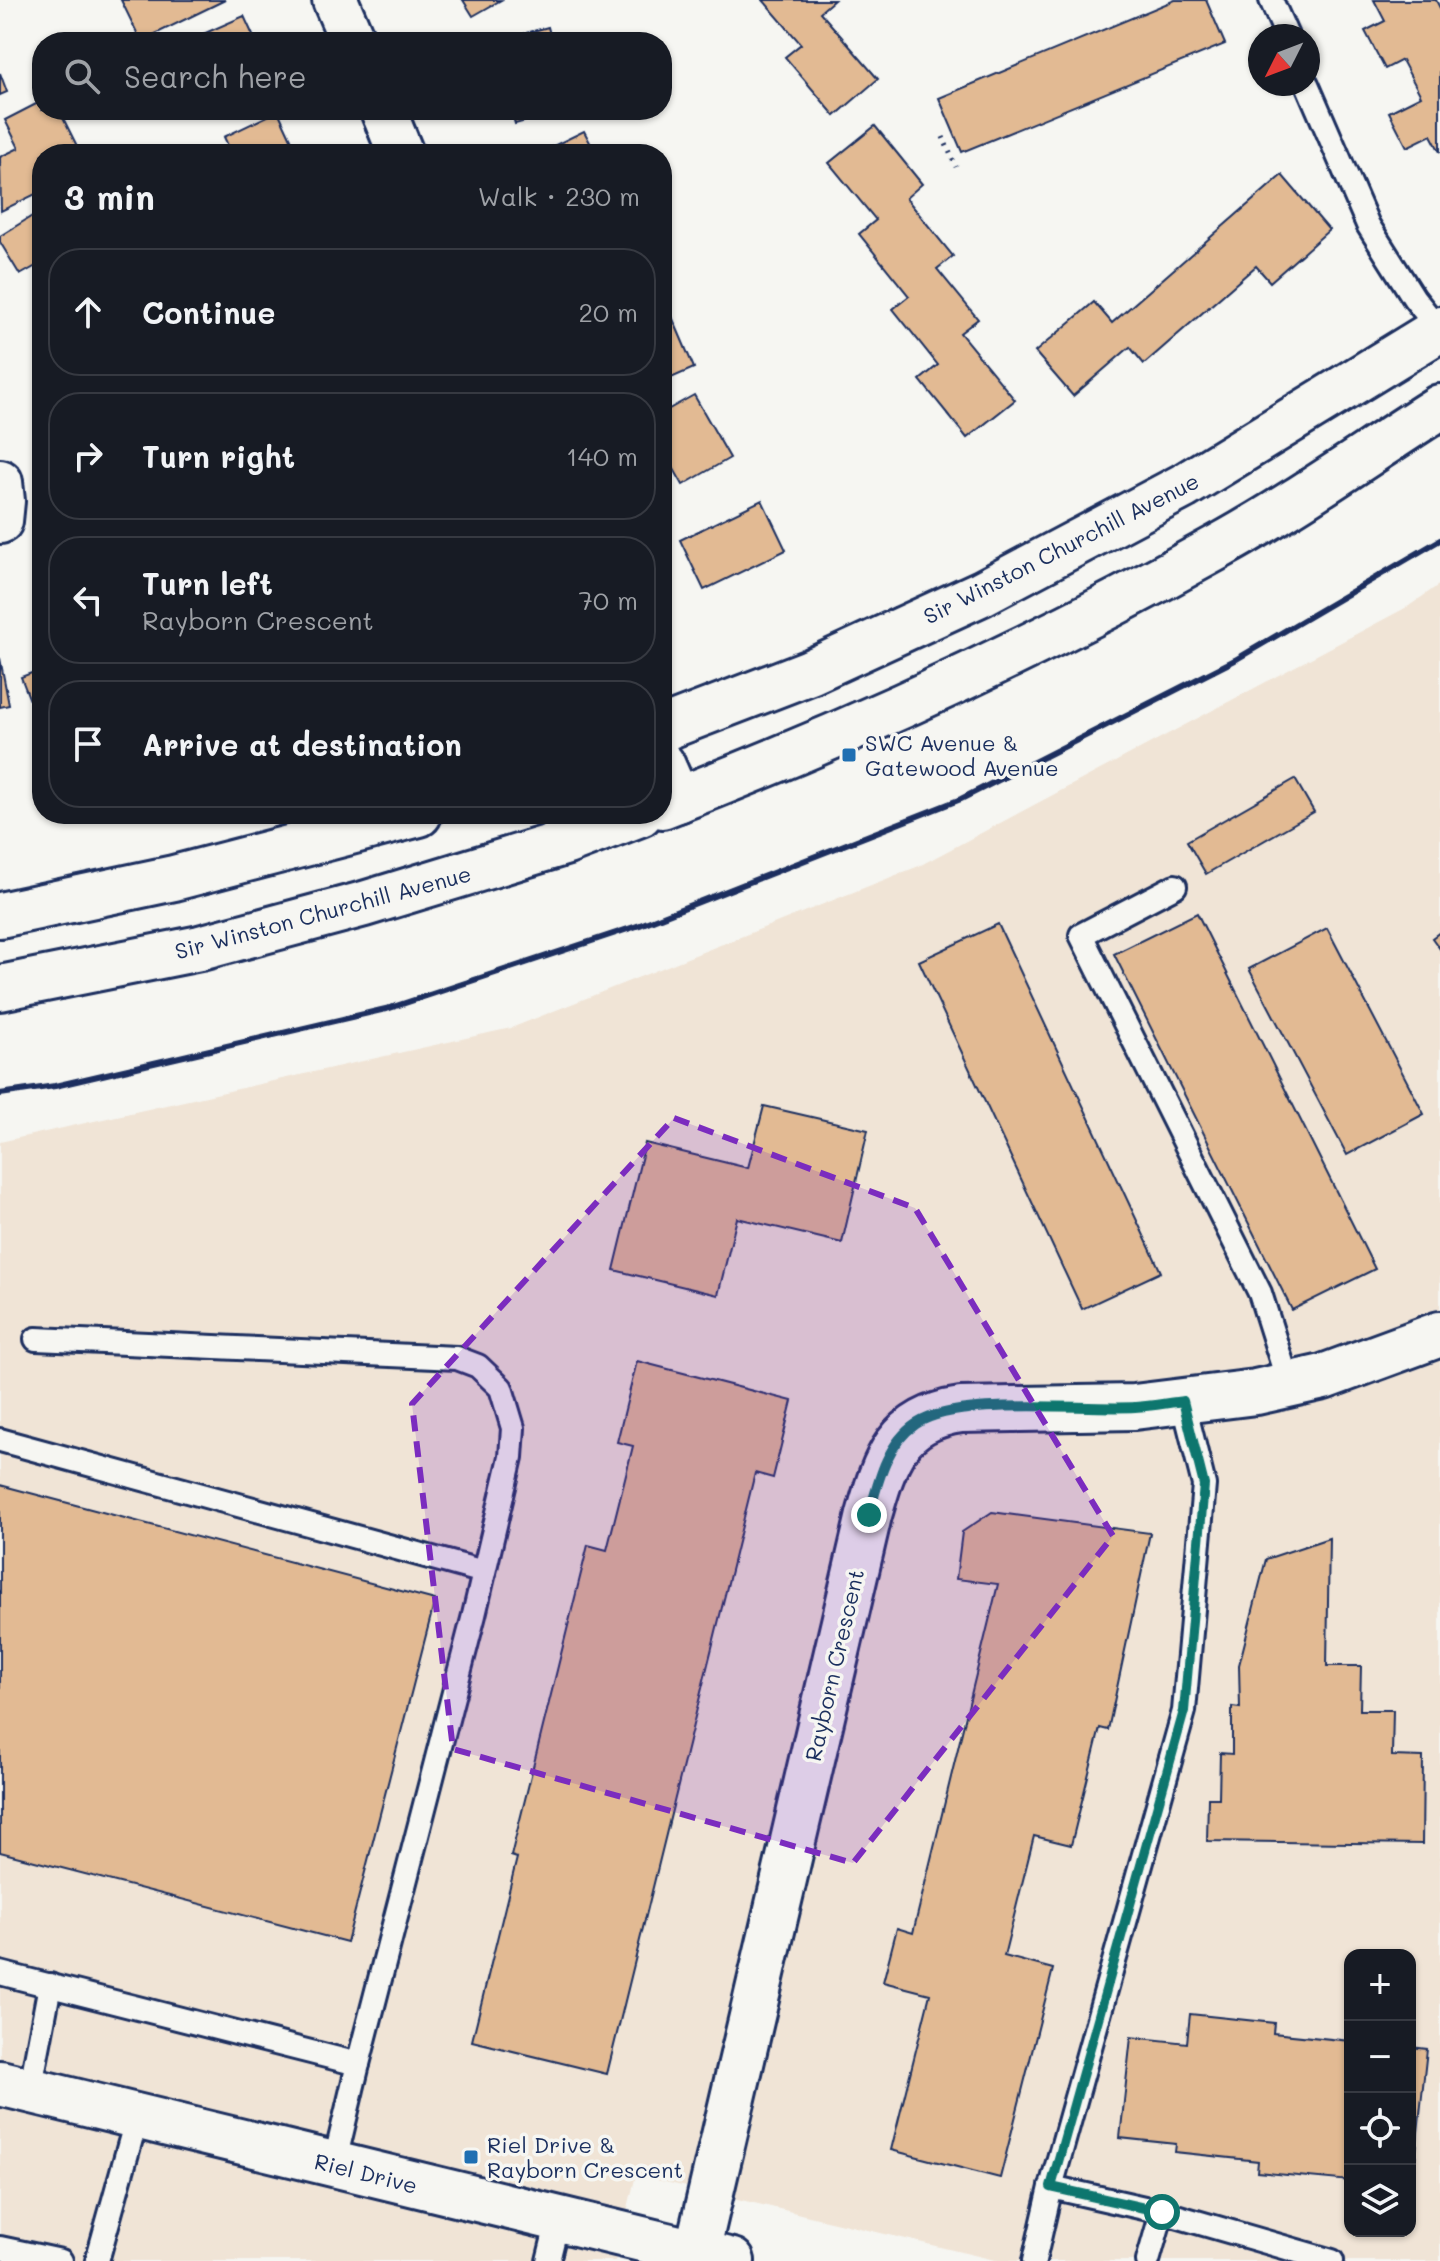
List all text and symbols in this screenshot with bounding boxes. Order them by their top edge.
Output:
north arrow [1248,24,1320,96]
search box [32,32,672,120]
icon: search [60,54,104,98]
text: Search here [124,56,307,96]
text: 3 min [64,174,155,219]
text: Walk · 230 m [478,179,640,213]
icon: ahead [66,290,110,334]
text: Continue [142,292,275,332]
text: 20 m [578,295,638,329]
icon: right [66,434,110,478]
text: Turn right [142,436,295,476]
text: 140 m [566,439,638,473]
street label: Sir Winston Churchill Avenue [918,466,1204,630]
text: Turn left [142,563,273,603]
icon: left [66,578,110,622]
text: 70 m [578,583,638,617]
text: Rayborn Crescent [142,603,374,637]
icon: arrive [66,722,110,766]
text: Arrive at destination [142,724,462,764]
place label: SWC Avenue & Gatewood Avenue [865,728,1059,782]
marker: SWC Avenue & Gatewood Avenue [840,746,858,764]
street label: Sir Winston Churchill Avenue [172,858,474,966]
route end [851,1497,887,1533]
street label: Rayborn Crescent [798,1566,870,1764]
map controls [1344,1949,1416,2237]
button: + [1344,1949,1416,2021]
button: − [1344,2021,1416,2093]
button: locate [1344,2093,1416,2165]
place label: Riel Drive & Rayborn Crescent [487,2130,683,2184]
street label: Riel Drive [311,2146,421,2200]
marker: Riel Drive & Rayborn Crescent [462,2148,480,2166]
button: layers [1344,2165,1416,2237]
route start [1144,2194,1180,2230]

